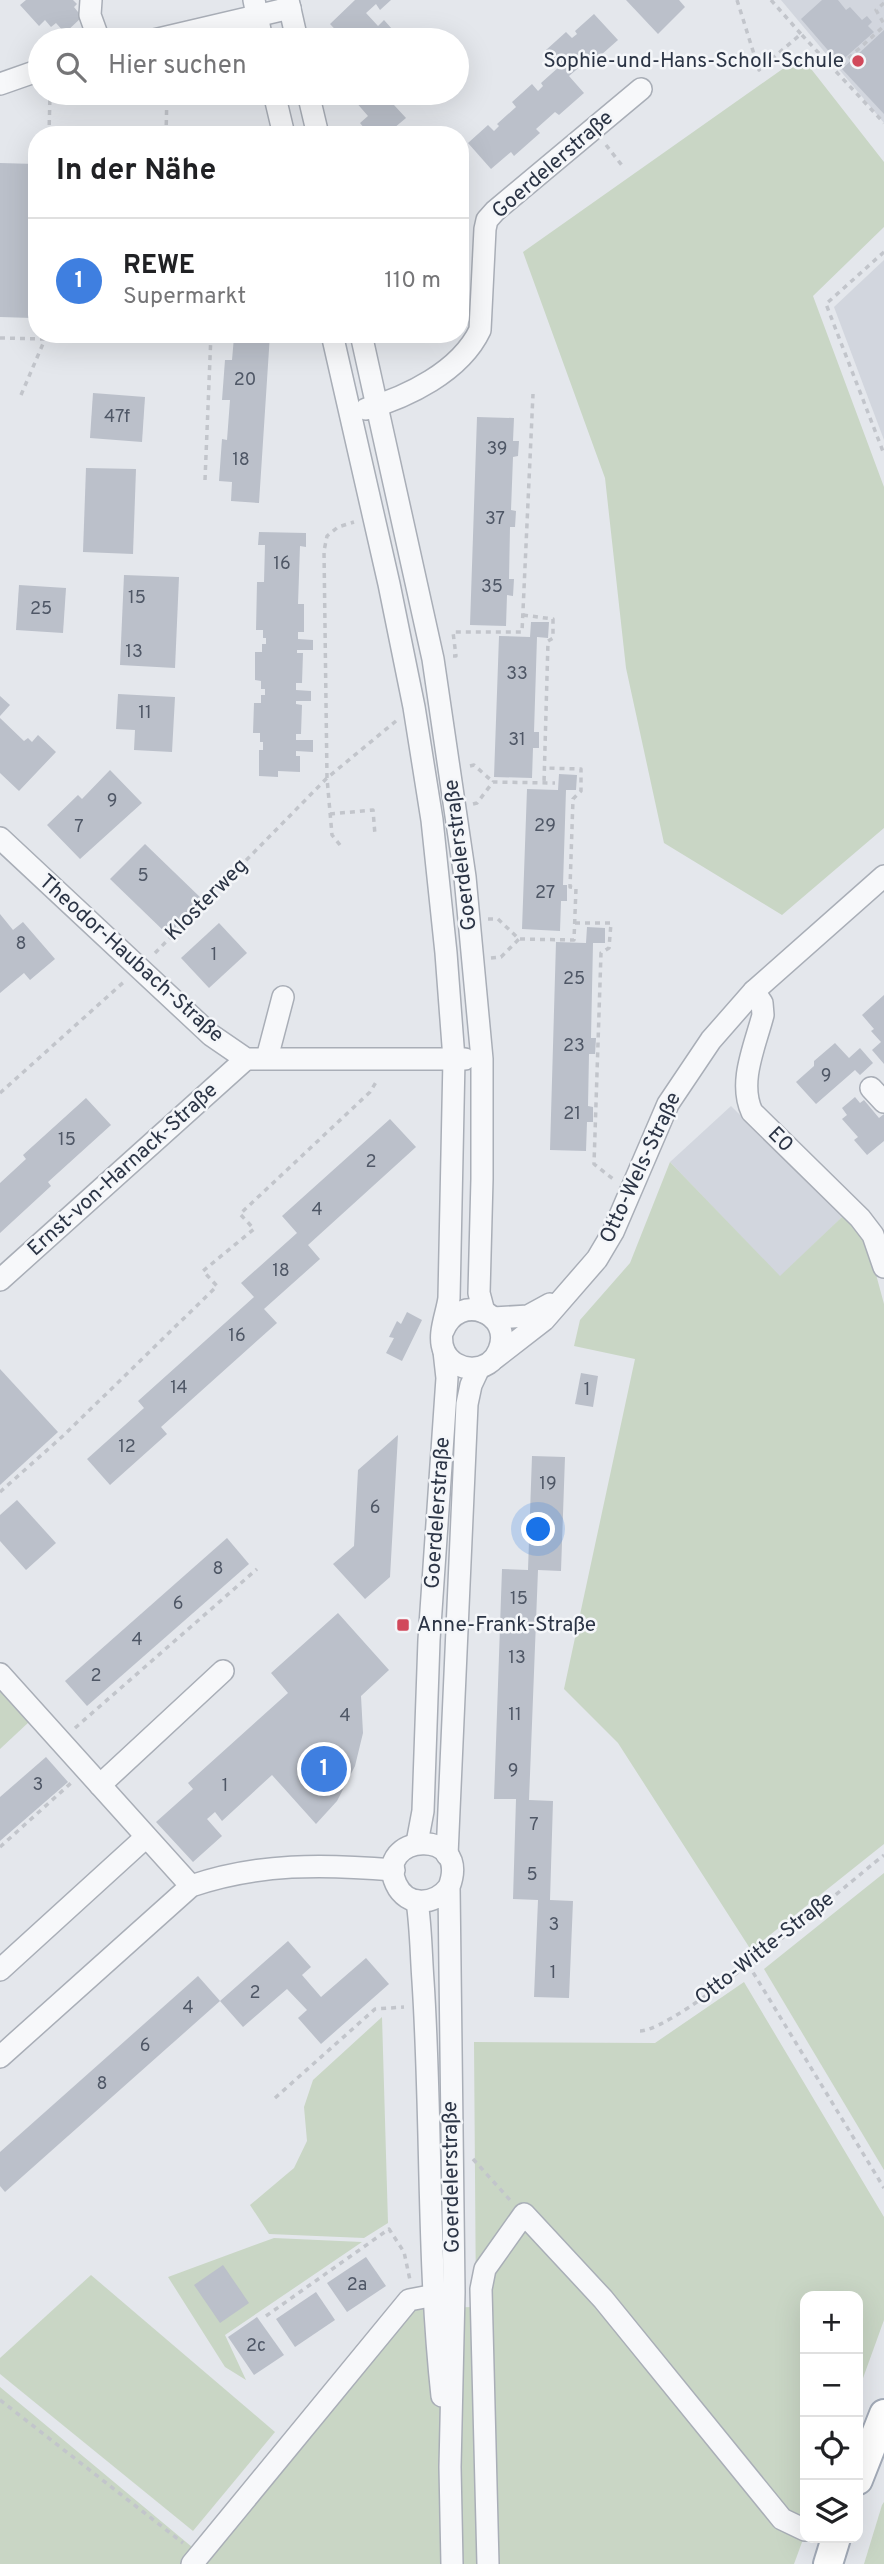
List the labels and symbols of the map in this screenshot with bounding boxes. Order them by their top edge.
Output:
place label: Sophie-und-Hans-Scholl-Schule [543,48,844,75]
marker: Sophie-und-Hans-Scholl-Schule [850,53,866,69]
street label: Goerdelerstraße [487,105,619,225]
house number: 20 [234,369,256,392]
house number: 47f [104,406,130,429]
house number: 39 [486,438,508,461]
house number: 18 [232,449,250,472]
house number: 37 [485,508,505,531]
house number: 16 [273,553,291,576]
house number: 35 [481,576,503,599]
house number: 15 [128,587,146,610]
house number: 25 [30,598,52,621]
house number: 13 [125,641,143,664]
house number: 33 [506,663,528,686]
house number: 11 [138,702,152,725]
house number: 31 [508,729,526,752]
street label: Goerdelerstraße [438,778,484,932]
house number: 9 [107,790,117,813]
house number: 29 [534,815,556,838]
house number: 7 [74,816,84,839]
street label: Klosterweg [160,853,254,947]
house number: 5 [137,865,149,888]
street label: Theodor-Haubach-Straße [33,869,229,1049]
house number: 27 [535,882,555,905]
house number: 8 [16,933,27,956]
house number: 1 [211,944,217,967]
house number: 25 [563,968,585,991]
house number: 23 [563,1035,585,1058]
house number: 9 [821,1065,831,1088]
street label: Ernst-von-Harnack-Straße [22,1077,224,1263]
street label: Otto-Wels-Straße [594,1088,688,1248]
house number: 21 [563,1103,581,1126]
street label: E0 [761,1121,799,1159]
house number: 15 [58,1129,76,1152]
house number: 2 [365,1151,377,1174]
house number: 4 [311,1199,323,1222]
house number: 18 [272,1260,290,1283]
house number: 16 [228,1325,246,1348]
house number: 14 [170,1377,188,1400]
house number: 1 [584,1379,590,1402]
house number: 12 [118,1436,136,1459]
street label: Goerdelerstraße [419,1436,457,1590]
house number: 19 [539,1473,557,1496]
house number: 6 [370,1497,380,1520]
your location [521,1512,555,1546]
house number: 8 [213,1558,224,1581]
house number: 15 [510,1588,528,1611]
house number: 6 [173,1593,183,1616]
place label: Anne-Frank-Straße [417,1612,596,1639]
marker: Anne-Frank-Straße [395,1617,411,1633]
house number: 4 [131,1629,143,1652]
house number: 13 [508,1647,526,1670]
house number: 2 [90,1665,102,1688]
house number: 11 [508,1704,522,1727]
house number: 4 [339,1705,351,1728]
pin: 1 [301,1743,347,1795]
house number: 9 [508,1760,518,1783]
house number: 3 [33,1774,43,1797]
house number: 1 [222,1775,228,1798]
house number: 7 [529,1814,539,1837]
house number: 5 [526,1864,538,1887]
street label: Otto-Witte-Straße [690,1886,840,2012]
house number: 3 [549,1914,559,1937]
house number: 1 [550,1962,556,1985]
house number: 2 [249,1982,261,2005]
house number: 4 [182,1997,194,2020]
house number: 6 [140,2035,150,2058]
house number: 8 [97,2073,108,2096]
street label: Goerdelerstraße [437,2101,467,2253]
house number: 2a [347,2274,367,2297]
house number: 2c [246,2335,266,2358]

